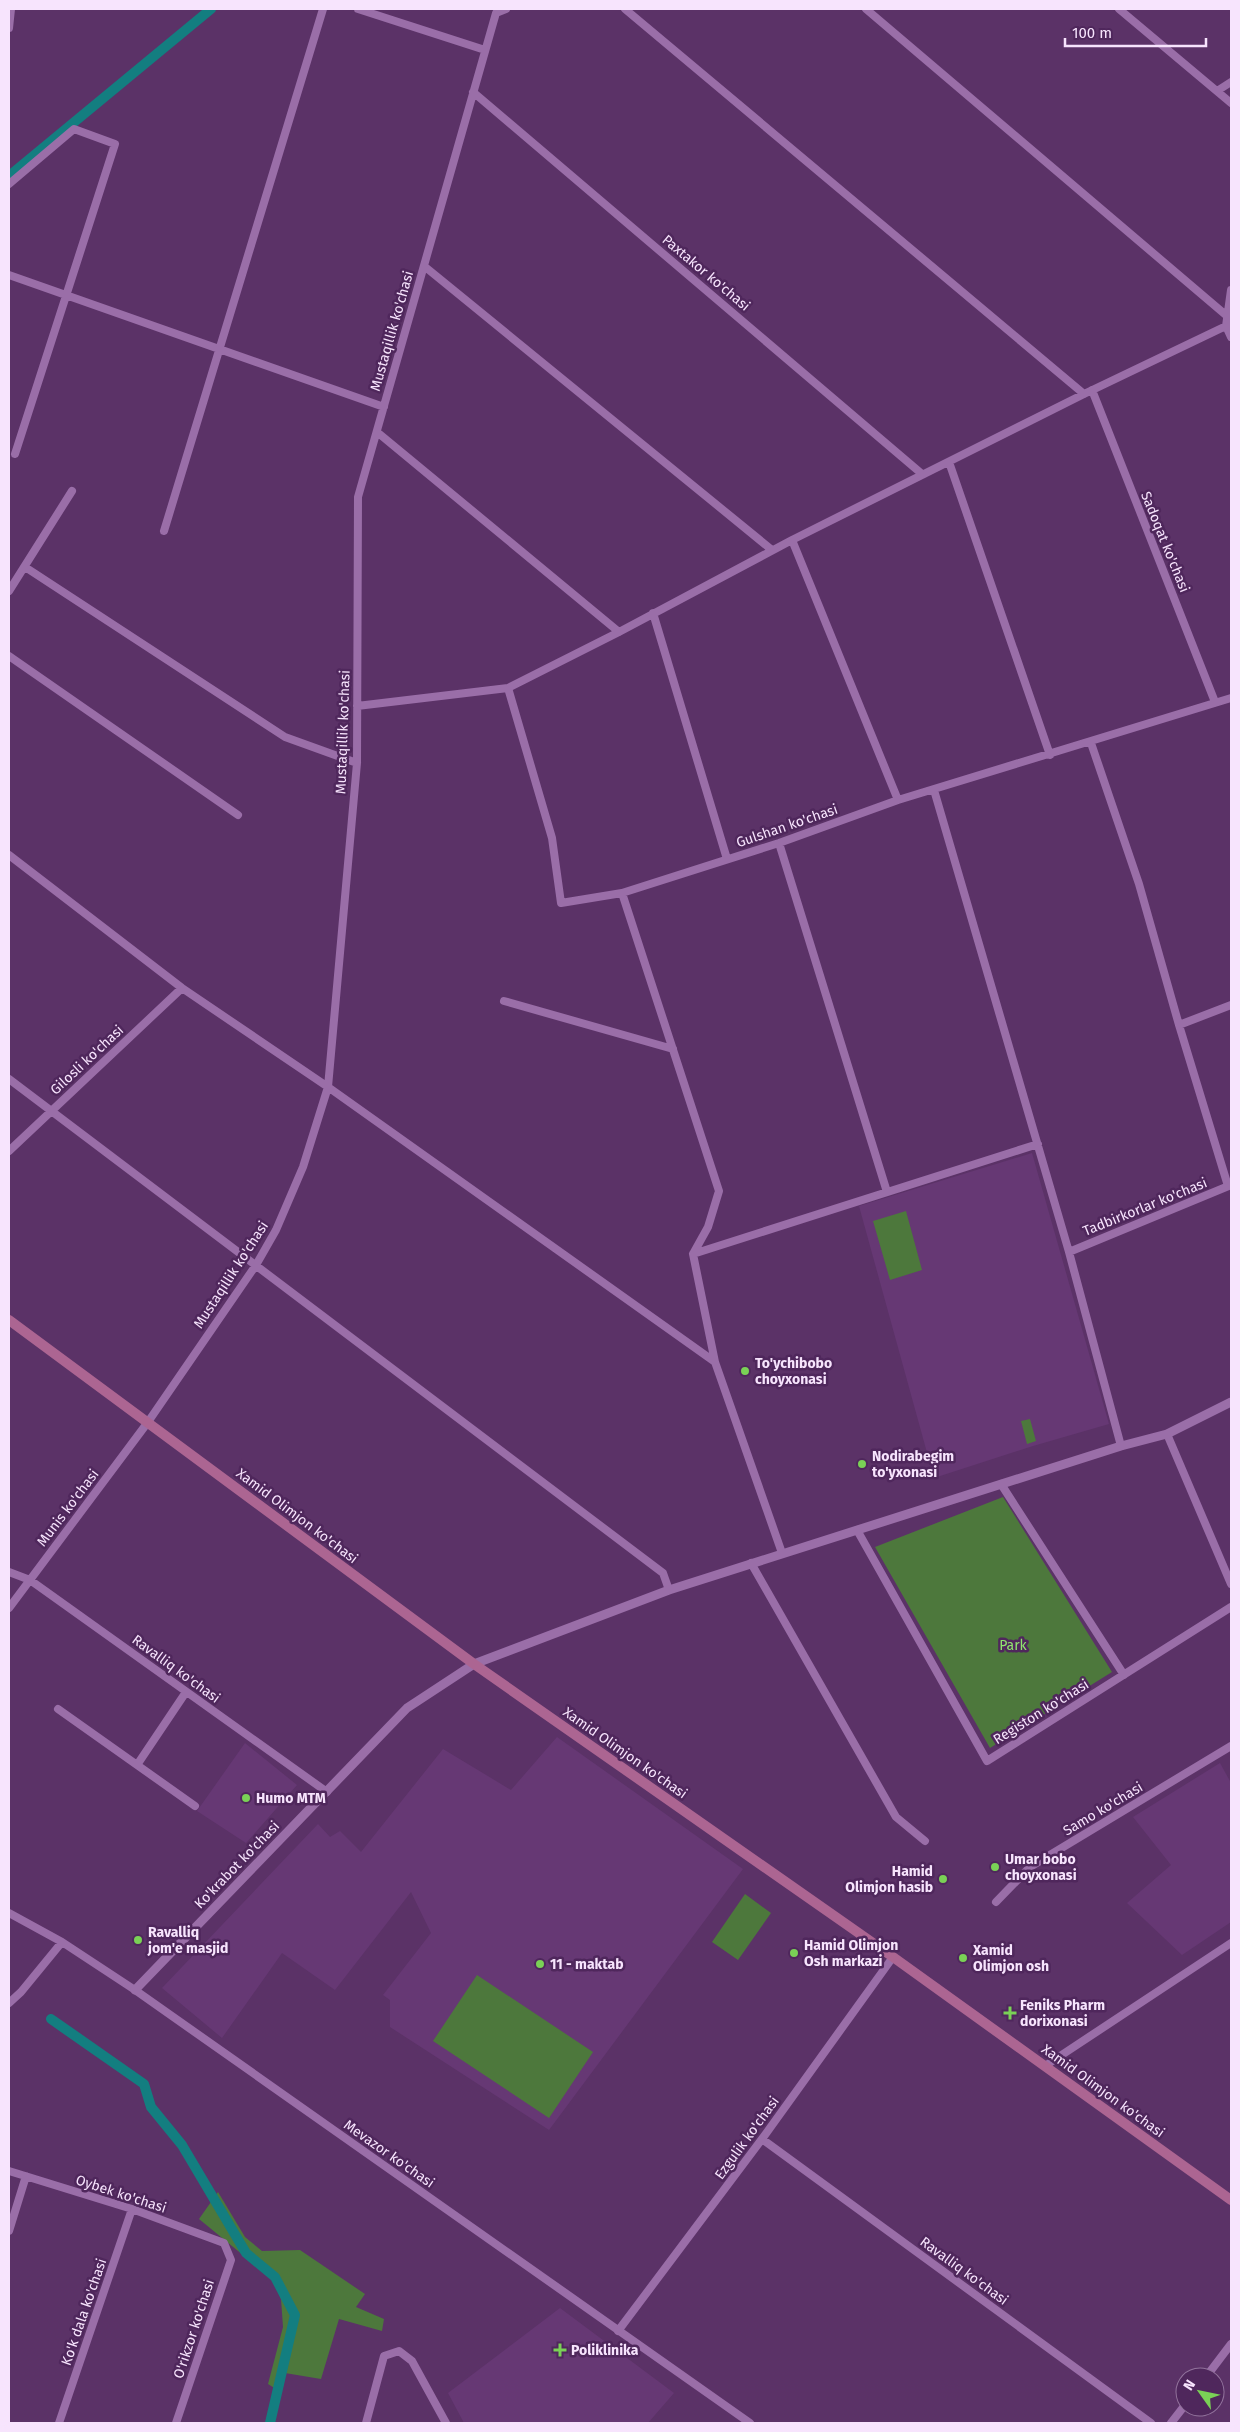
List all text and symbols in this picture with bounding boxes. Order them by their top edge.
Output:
scale bar [1065,15,1206,47]
text: 100 m [1072,24,1112,42]
street label: Paxtakor ko'chasi [659,231,753,315]
street label: Mustaqillik ko'chasi [367,269,417,393]
street label: Sadoqat ko'chasi [1137,489,1193,595]
street label: Mustaqillik ko'chasi [332,670,354,794]
street label: Gulshan ko'chasi [734,801,840,851]
street label: Gilosli ko'chasi [47,1022,127,1098]
street label: Tadbirkorlar ko'chasi [1080,1174,1210,1240]
street label: Mustaqillik ko'chasi [190,1218,272,1332]
place label: To'ychibobo choyxonasi [755,1355,832,1388]
marker: To'ychibobo choyxonasi [739,1365,751,1377]
place label: Nodirabegim to'yxonasi [872,1448,954,1481]
marker: Nodirabegim to'yxonasi [856,1458,868,1470]
street label: Xamid Olimjon ko'chasi [233,1465,361,1567]
street label: Munis ko'chasi [33,1466,103,1550]
street label: Ravalliq ko'chasi [129,1631,223,1707]
park label: Park [999,1637,1028,1654]
street label: Registon ko'chasi [990,1676,1092,1748]
street label: Xamid Olimjon ko'chasi [560,1704,690,1802]
street label: Samo ko'chasi [1060,1779,1146,1839]
place label: Humo MTM [256,1790,326,1807]
marker: Humo MTM [240,1792,252,1804]
street label: Ko'krabot ko'chasi [191,1818,283,1912]
place label: Umar bobo choyxonasi [1005,1851,1077,1884]
marker: Umar bobo choyxonasi [989,1861,1001,1873]
place label: Hamid Olimjon hasib [845,1863,933,1896]
marker: Hamid Olimjon hasib [937,1873,949,1885]
place label: Ravalliq jom'e masjid [147,1924,228,1957]
marker: Ravalliq jom'e masjid [132,1934,144,1946]
place label: Hamid Olimjon Osh markazi [804,1937,898,1970]
place label: Xamid Olimjon osh [972,1942,1049,1975]
marker: Hamid Olimjon Osh markazi [788,1947,800,1959]
marker: Xamid Olimjon osh [957,1952,969,1964]
place label: 11 - maktab [550,1956,624,1973]
marker: 11 - maktab [534,1958,546,1970]
place label: Feniks Pharm dorixonasi [1020,1997,1105,2030]
marker: Feniks Pharm dorixonasi [1004,2007,1016,2019]
street label: Xamid Olimjon ko'chasi [1038,2041,1168,2141]
street label: Ezgulik ko'chasi [711,2093,783,2183]
street label: Mevazor ko'chasi [340,2116,438,2192]
street label: Oybek ko'chasi [74,2171,168,2217]
street label: Ravalliq ko'chasi [917,2233,1011,2309]
street label: Ko'k dala ko'chasi [58,2256,110,2368]
street label: O'rikzor ko'chasi [170,2277,218,2381]
place label: Poliklinika [571,2342,639,2359]
marker: Poliklinika [553,2343,567,2357]
north arrow [1175,2367,1225,2417]
text: N [1180,2377,1199,2394]

